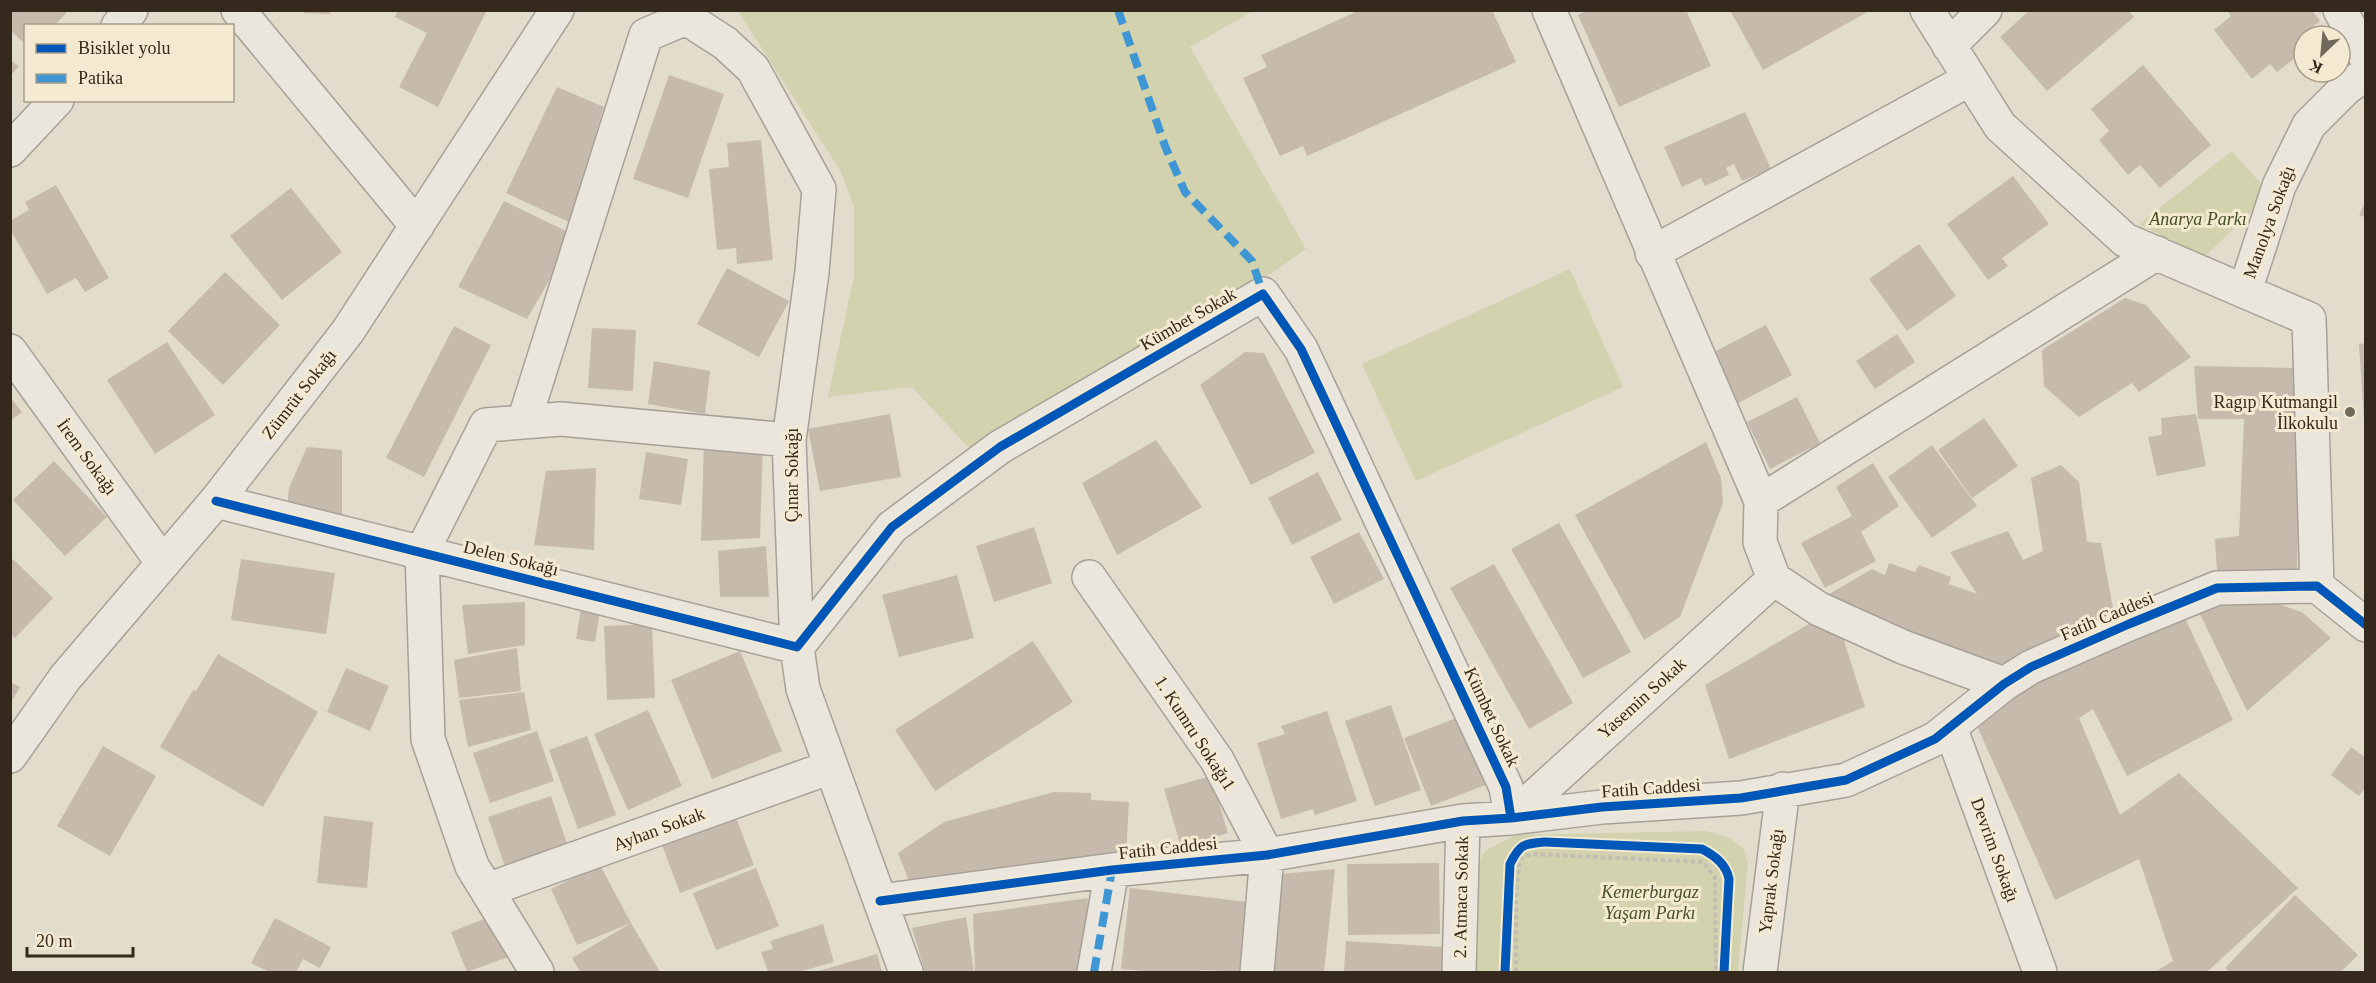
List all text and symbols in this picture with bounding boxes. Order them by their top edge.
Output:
legend [24,24,234,102]
north arrow [2292,24,2352,84]
text: Bisiklet yolu [78,38,171,58]
text: K [2306,56,2325,77]
text: Patika [78,68,123,88]
street label: Manolya Sokağı [2239,163,2299,281]
park label: Anarya Parkı [2148,209,2247,229]
street label: Kümbet Sokak [1136,283,1240,355]
street label: Zümrüt Sokağı [258,345,340,443]
place label: Ragıp Kutmangil İlkokulu [2214,392,2338,433]
marker: Ragıp Kutmangil İlkokulu [2343,405,2357,419]
street label: İrem Sokağı [53,415,121,499]
street label: Çınar Sokağı [782,428,802,522]
street label: Delen Sokağı [461,537,561,579]
street label: Fatih Caddesi [2057,587,2157,645]
street label: Yasemin Sokak [1594,653,1690,743]
street label: Kümbet Sokak [1460,664,1524,770]
street label: 1. Kumru Sokağı1 [1151,672,1239,794]
street label: Fatih Caddesi [1601,775,1701,801]
street label: Devrim Sokağı [1967,795,2023,905]
street label: Ayhan Sokak [611,803,707,855]
street label: Yaprak Sokağı [1755,827,1787,935]
street label: Fatih Caddesi [1117,833,1219,863]
street label: 2. Atmaca Sokak [1450,836,1472,958]
park label: Kemerburgaz Yaşam Parkı [1600,882,1699,923]
scale bar [27,920,134,958]
text: 20 m [36,931,73,951]

